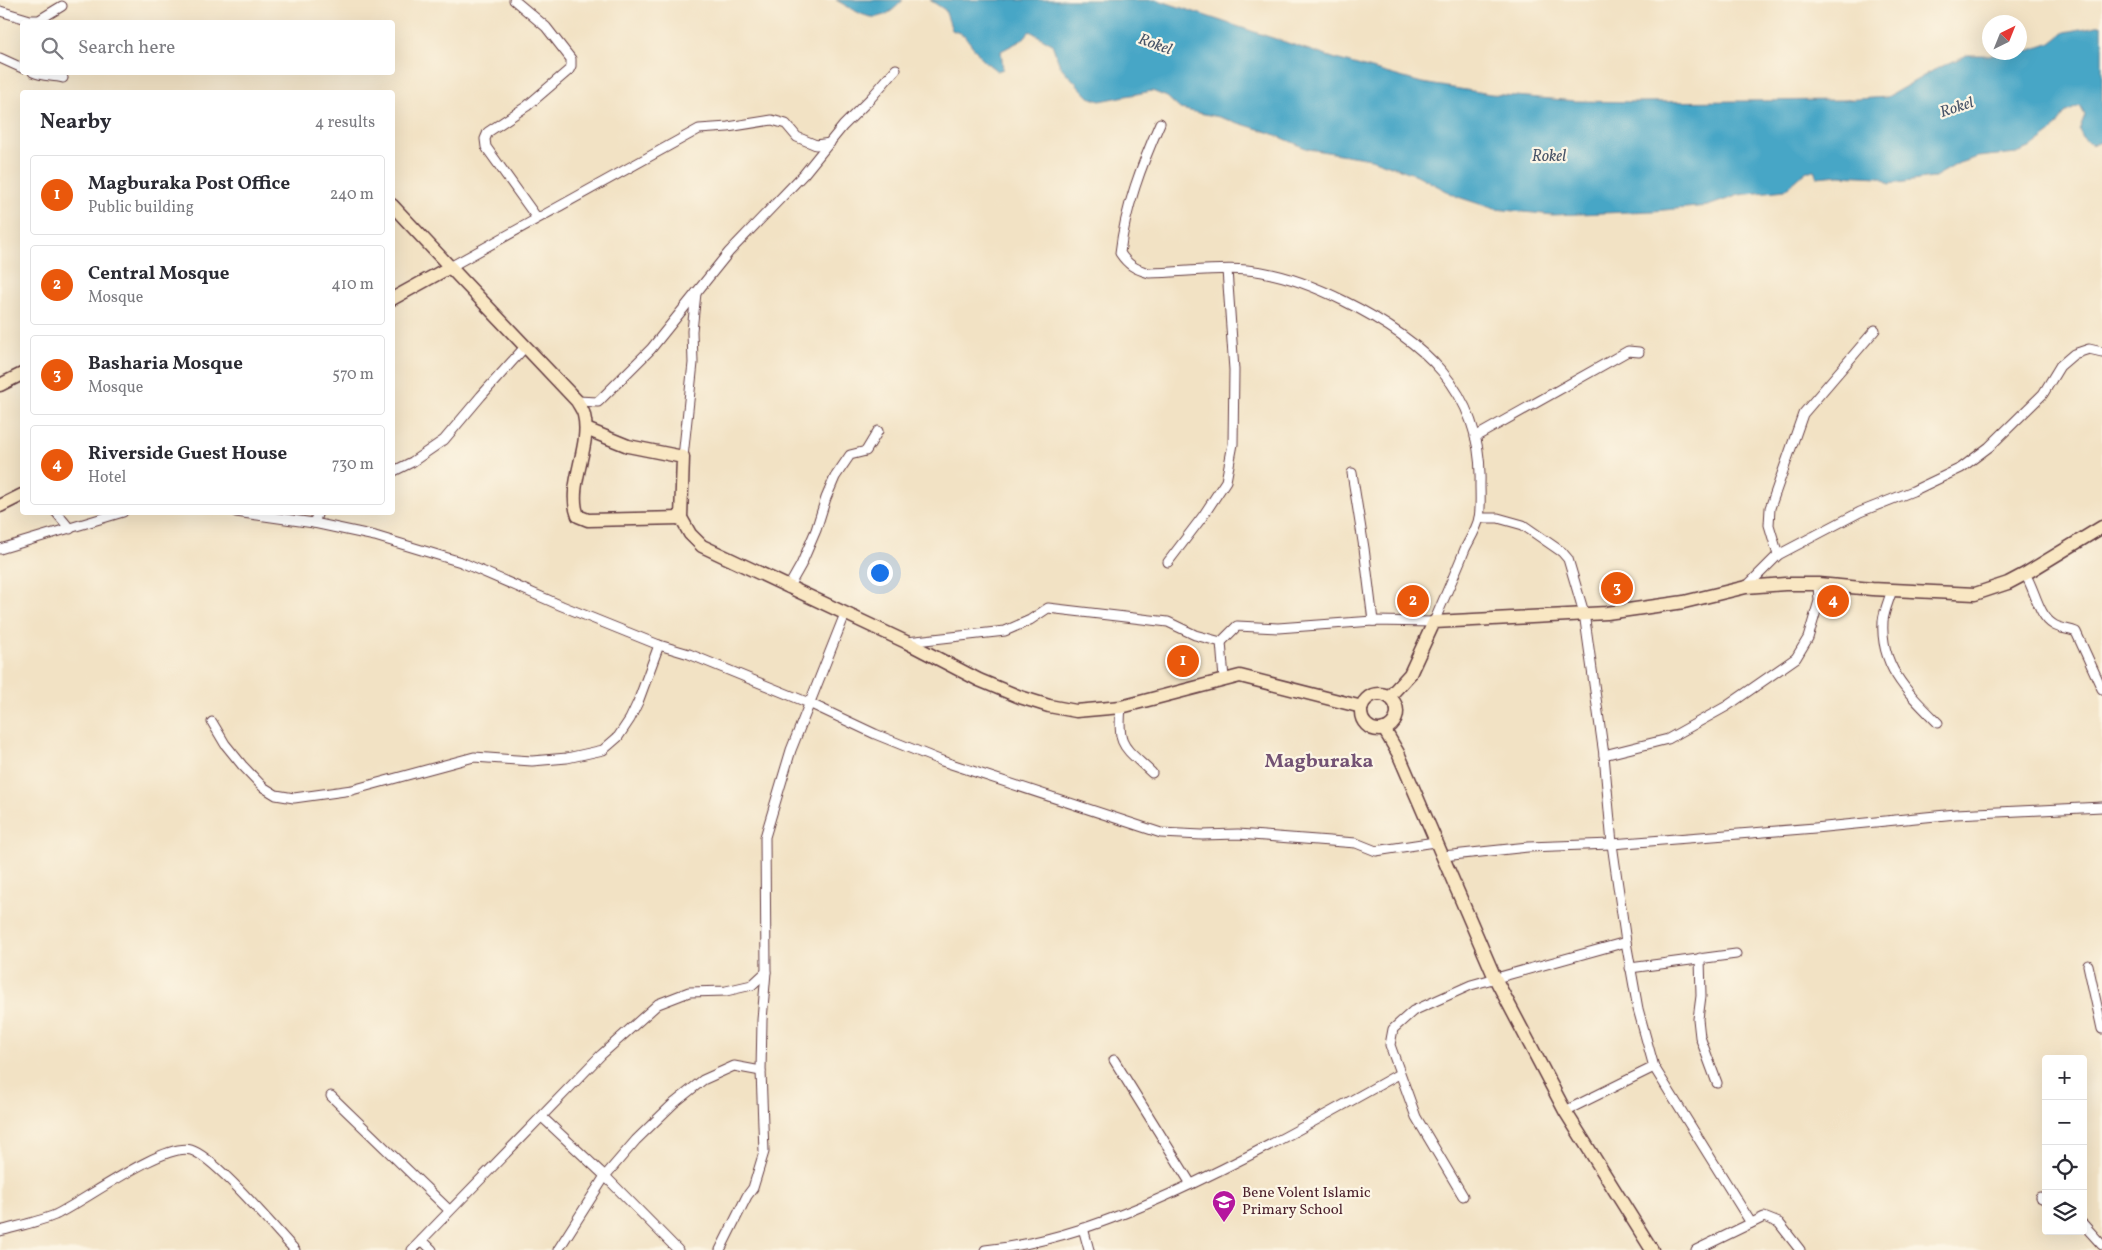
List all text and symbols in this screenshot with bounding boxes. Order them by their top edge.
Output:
north arrow [1982,15,2027,60]
search box [20,20,395,75]
water label: Rokel [1135,29,1175,61]
icon: search [38,34,66,62]
text: Search here [78,35,175,61]
water label: Rokel [1937,92,1977,124]
text: Nearby [40,108,111,137]
text: 4 results [315,112,375,134]
water label: Rokel [1532,146,1566,168]
text: Magburaka Post Office [88,171,290,197]
text: 1 [54,184,60,206]
text: 240 m [330,184,374,206]
text: Public building [88,197,194,219]
text: Central Mosque [88,261,229,287]
text: 2 [53,274,61,296]
text: 410 m [331,274,374,296]
text: Mosque [88,287,143,309]
text: Basharia Mosque [88,351,243,377]
text: 3 [53,364,61,386]
text: 570 m [332,364,374,386]
text: Mosque [88,377,143,399]
text: Riverside Guest House [88,441,287,467]
text: 4 [52,454,62,476]
text: 730 m [332,454,374,476]
text: Hotel [88,467,126,489]
your location [867,560,893,586]
pin: 3 [1601,569,1633,607]
pin: 2 [1397,582,1429,620]
pin: 4 [1817,582,1849,620]
pin: 1 [1167,642,1199,680]
district label: Magburaka [1265,748,1374,776]
map controls [2042,1055,2087,1235]
button: + [2042,1055,2087,1100]
button: − [2042,1100,2087,1145]
button: locate [2042,1145,2087,1190]
place label: Bene Volent Islamic Primary School [1242,1183,1371,1221]
school or university icon: Bene Volent Islamic Primary School [1211,1189,1237,1223]
button: layers [2042,1190,2087,1235]

